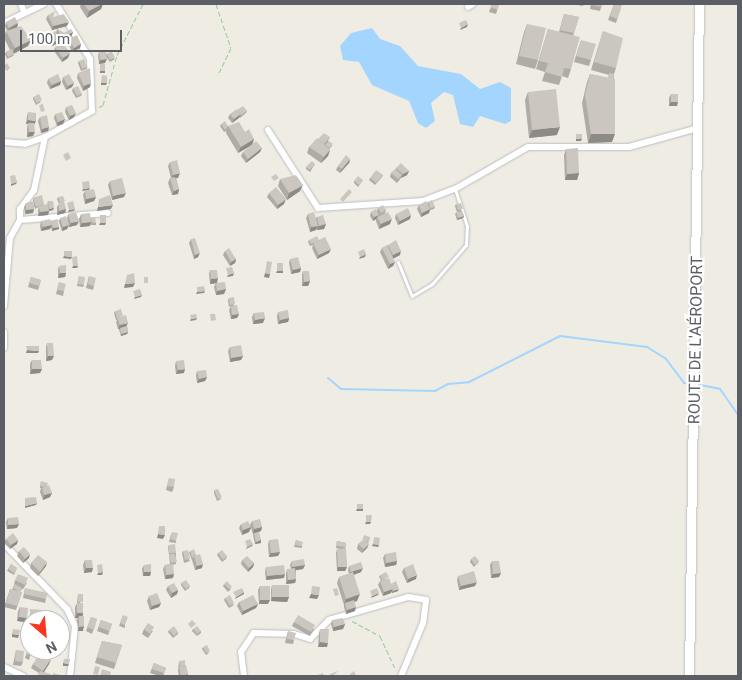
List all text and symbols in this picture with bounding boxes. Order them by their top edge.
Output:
scale bar [22,20,125,52]
text: 100 m [28,30,70,48]
street label: ROUTE DE L'AÉROPORT [685,256,707,424]
north arrow [20,610,70,660]
text: N [43,638,59,657]

